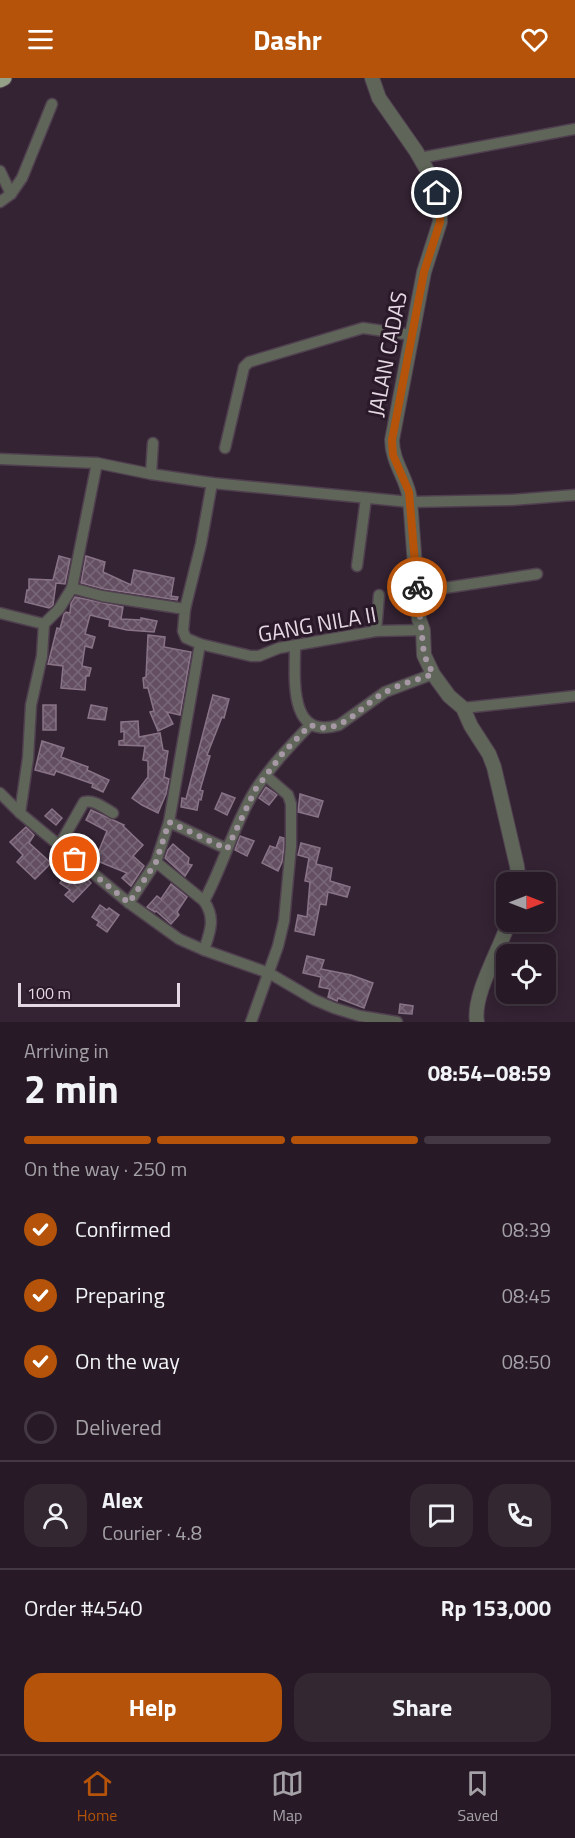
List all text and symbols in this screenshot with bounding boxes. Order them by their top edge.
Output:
text: Dashr [253,19,322,60]
icon: menu [24,23,57,56]
icon: heart [518,23,551,56]
pin [411,167,462,218]
icon: home [420,176,453,209]
street label: JALAN CADAS [358,289,416,419]
courier [387,557,447,617]
icon: bike [401,571,434,604]
street label: GANG NILA II [255,597,379,651]
pin [49,833,100,884]
icon: bag [58,842,91,875]
north arrow [496,872,556,932]
map controls [496,872,556,1004]
button: locate [496,944,556,1004]
scale bar [18,980,180,1007]
text: 100 m [27,981,71,1005]
text: Arriving in [24,1035,109,1066]
text: 08:54–08:59 [428,1056,551,1090]
text: 2 min [24,1059,119,1118]
text: On the way · 250 m [24,1153,187,1184]
text: Confirmed [75,1212,171,1246]
icon: check [24,1213,57,1246]
text: 08:39 [502,1214,551,1245]
text: Preparing [75,1278,165,1312]
icon: check [24,1279,57,1312]
text: 08:45 [502,1280,551,1311]
text: On the way [75,1344,180,1378]
icon: check [24,1345,57,1378]
text: 08:50 [502,1346,551,1377]
text: Delivered [75,1410,162,1444]
text: Alex [102,1483,143,1517]
button: person [24,1484,87,1547]
button: chat [410,1484,473,1547]
button: phone [488,1484,551,1547]
text: Courier · 4.8 [102,1517,202,1548]
text: Order #4540 [24,1591,143,1625]
text: Rp 153,000 [441,1591,551,1625]
button: Help [24,1673,282,1742]
button: Share [294,1673,551,1742]
tab: Home [77,1767,117,1827]
tab: Map [271,1767,304,1827]
tab: Saved [457,1767,498,1827]

